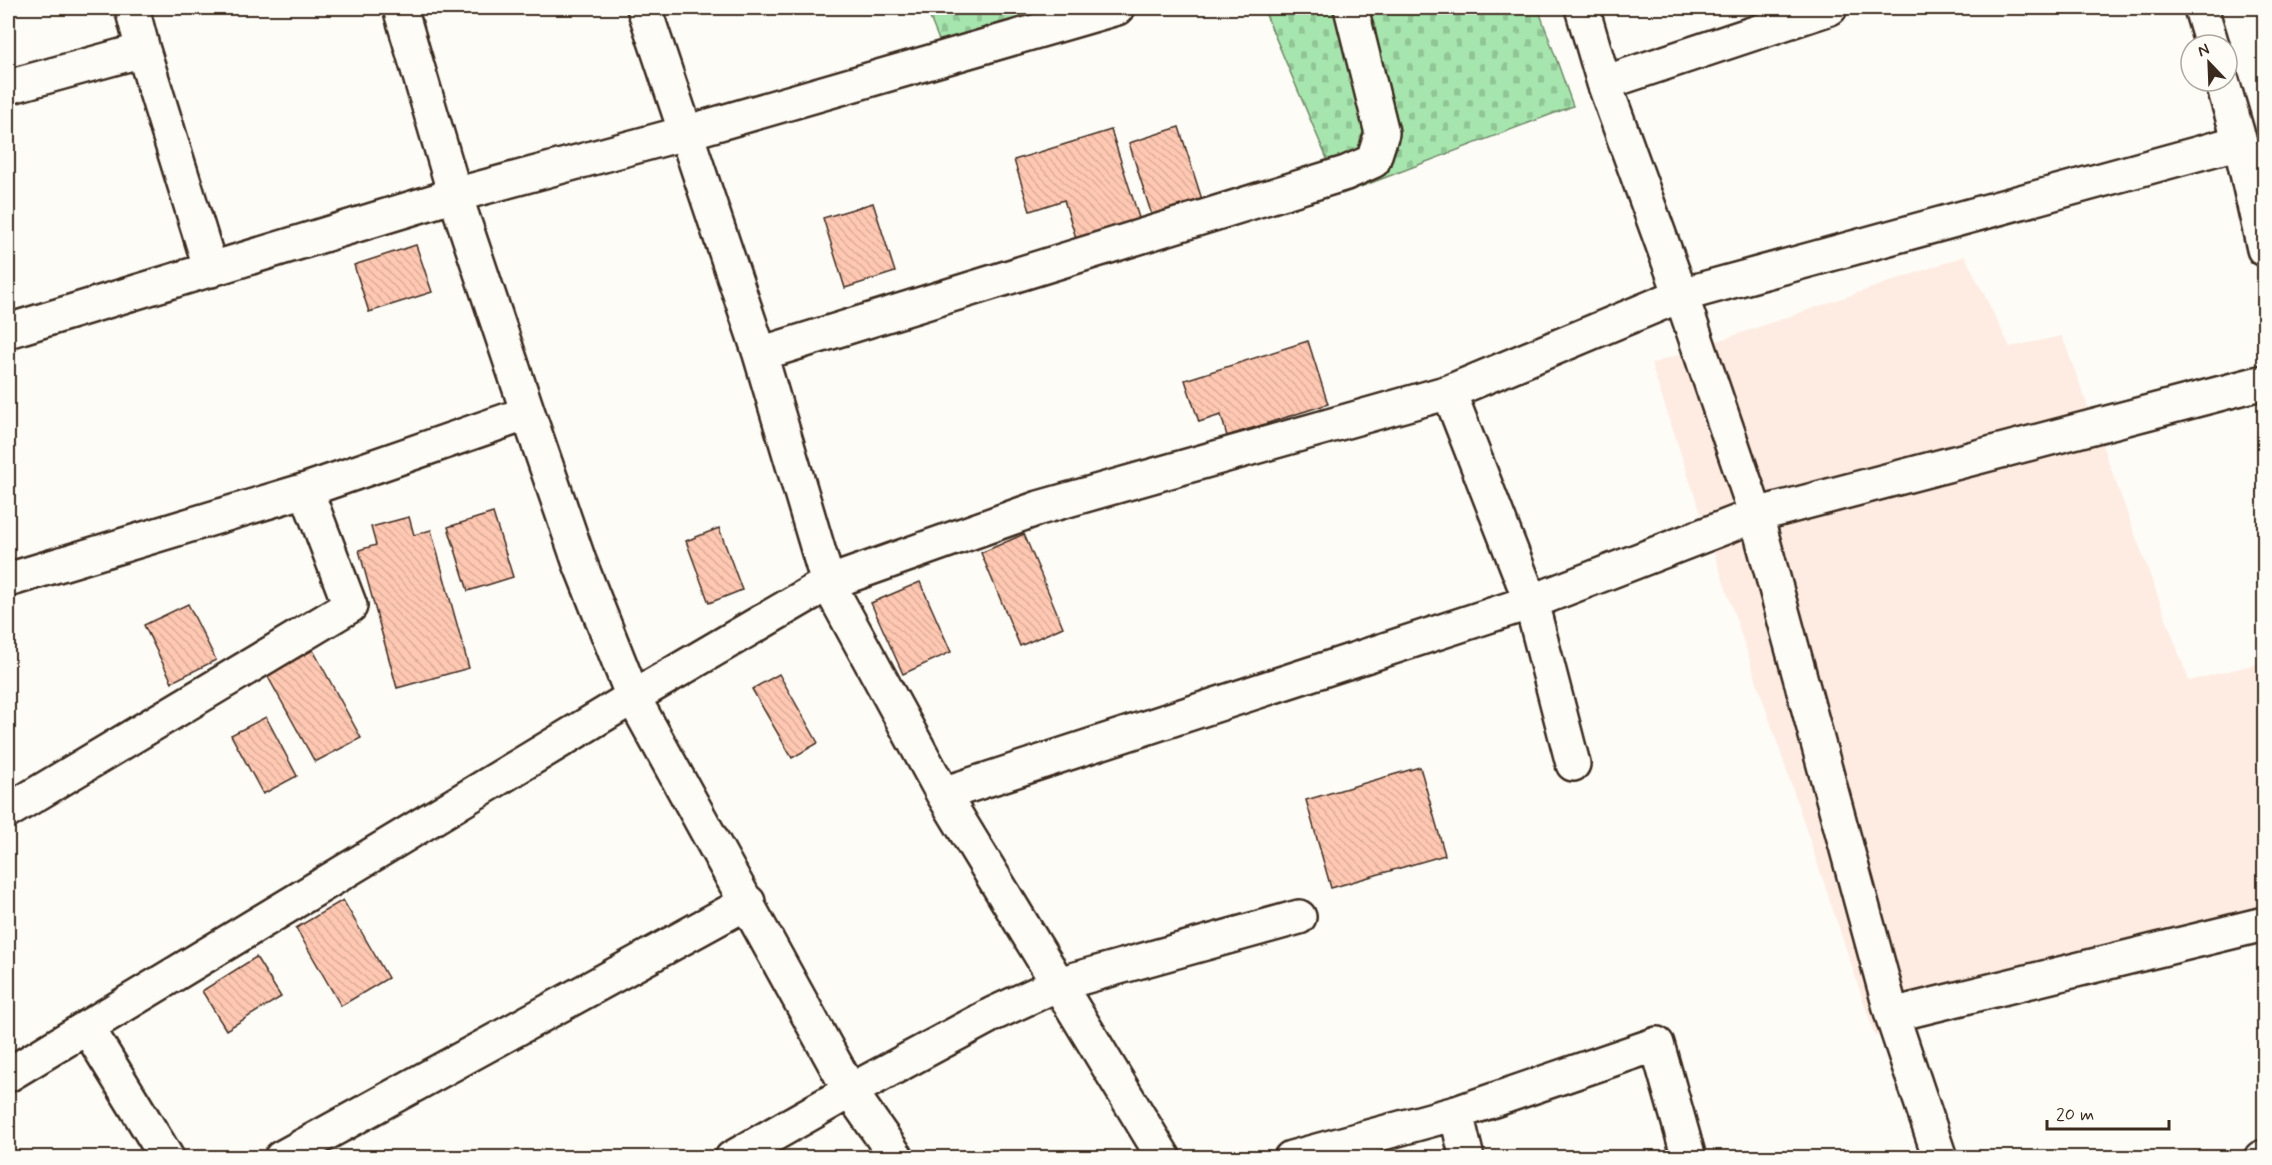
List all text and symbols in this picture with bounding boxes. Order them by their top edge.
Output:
north arrow [2179,33,2239,93]
text: N [2195,39,2213,62]
scale bar [2047,1093,2168,1131]
text: 20 m [2056,1103,2094,1127]

